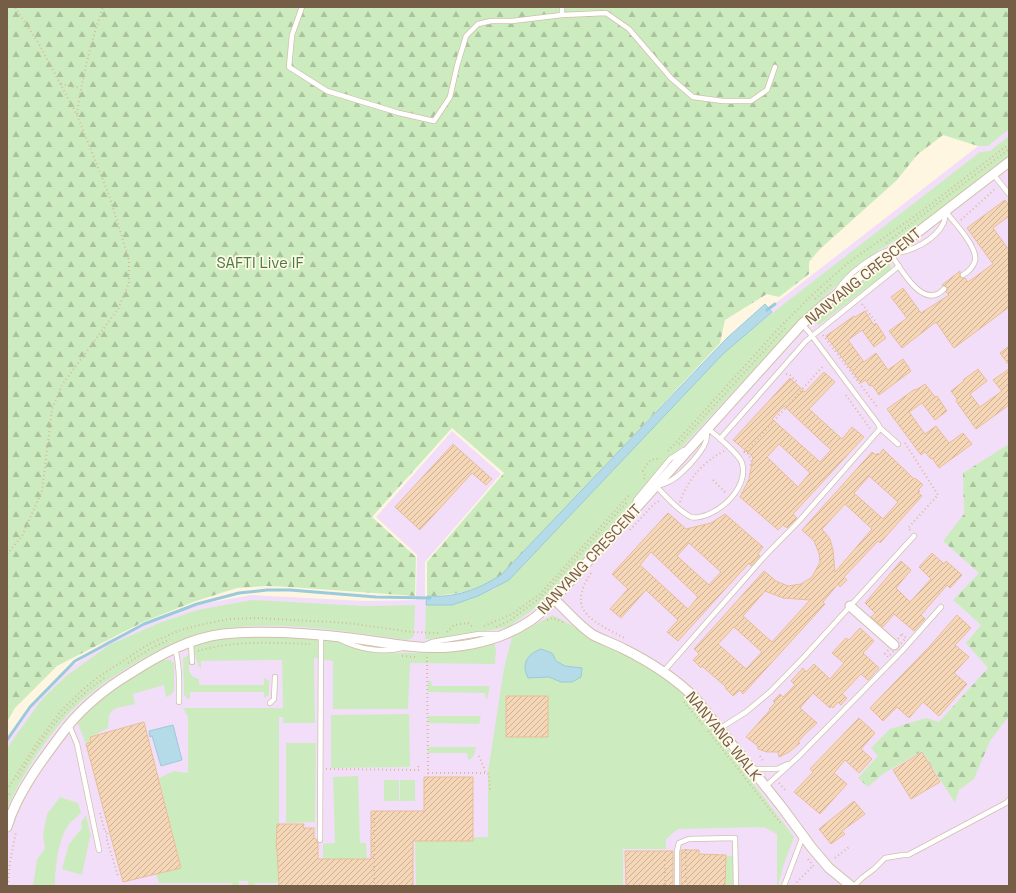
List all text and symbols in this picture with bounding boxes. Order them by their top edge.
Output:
street label: NANYANG CRESCENT [801,223,925,329]
park label: SAFTI Live IF [216,253,304,272]
street label: NANYANG CRESCENT [533,500,645,618]
street label: NANYANG WALK [682,687,766,785]

